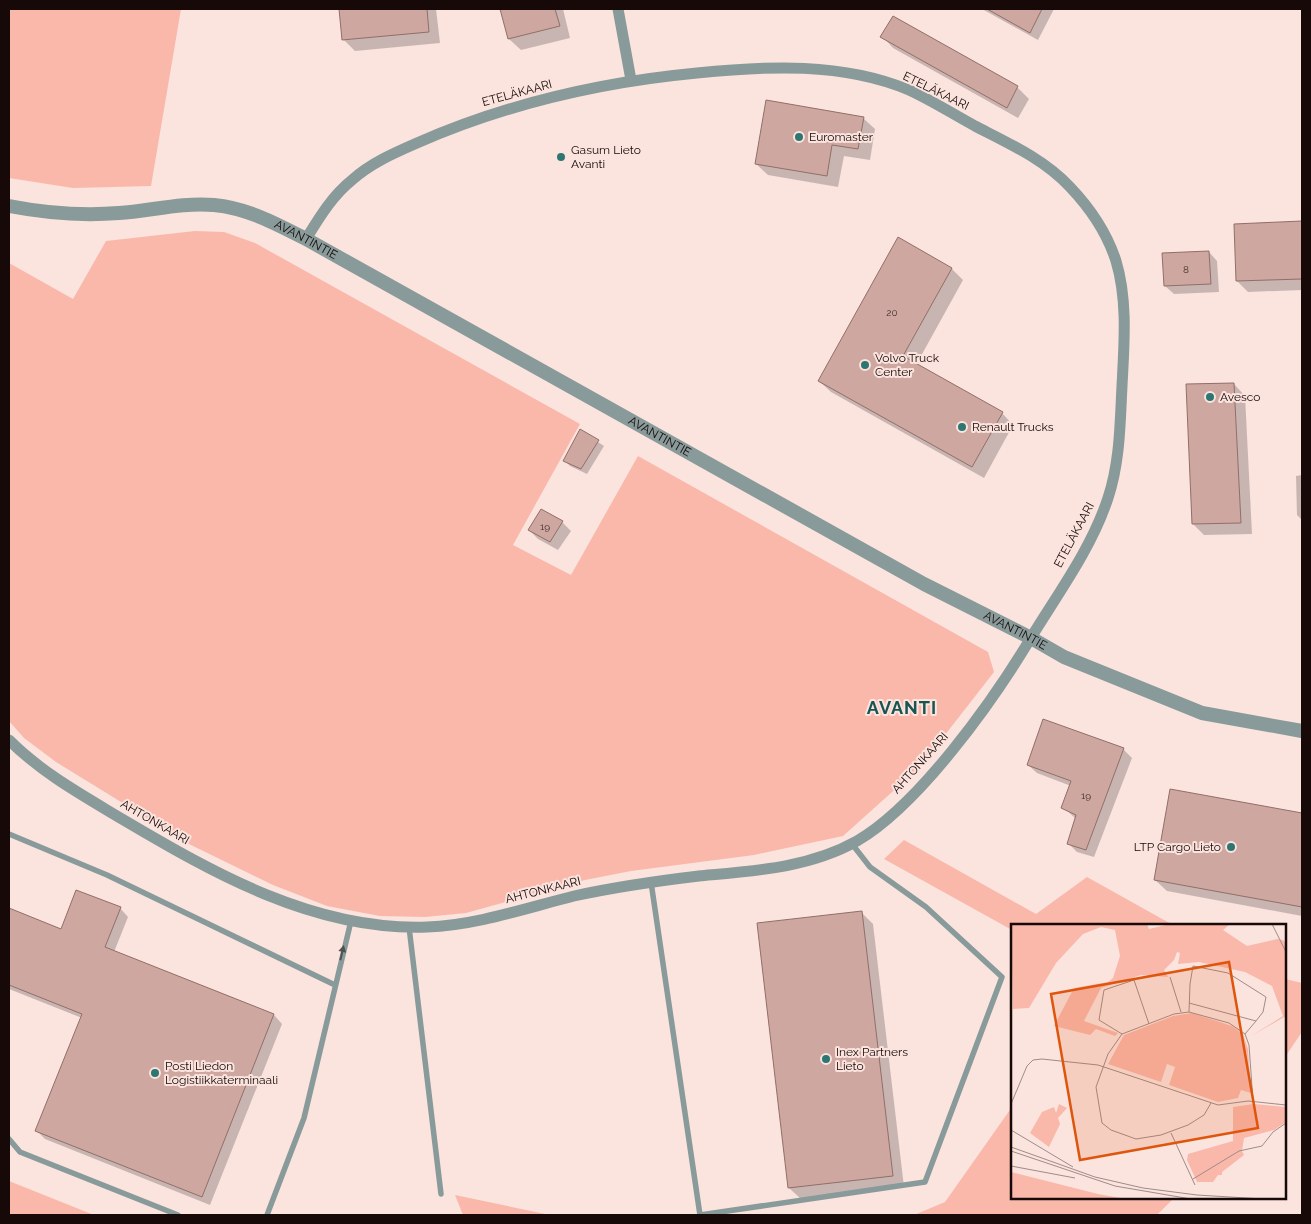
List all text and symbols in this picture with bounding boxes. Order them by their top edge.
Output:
street label: ETELÄKAARI [901,69,971,113]
street label: ETELÄKAARI [481,77,553,109]
place label: Euromaster [809,130,874,144]
marker: Euromaster [793,131,805,143]
place label: Gasum Lieto Avanti [571,143,641,171]
marker: Gasum Lieto Avanti [555,151,567,163]
street label: AVANTINTIE [272,217,340,262]
house number: 8 [1183,264,1189,275]
house number: 20 [886,307,898,318]
place label: Volvo Truck Center [875,351,940,379]
marker: Volvo Truck Center [859,359,871,371]
place label: Avesco [1220,390,1260,404]
marker: Avesco [1204,391,1216,403]
street label: AVANTINTIE [626,413,694,460]
place label: Renault Trucks [972,420,1054,434]
marker: Renault Trucks [956,421,968,433]
street label: ETELÄKAARI [1051,500,1097,570]
house number: 19 [540,521,550,532]
street label: AVANTINTIE [981,608,1049,653]
district label: AVANTI [867,697,937,718]
street label: AHTONKAARI [889,730,951,796]
house number: 19 [1081,790,1091,801]
street label: AHTONKAARI [118,797,192,847]
place label: LTP Cargo Lieto [1134,840,1221,854]
marker: LTP Cargo Lieto [1225,841,1237,853]
street label: AHTONKAARI [504,874,582,906]
inset map [1011,924,1286,1199]
one-way arrow [338,945,346,961]
place label: Inex Partners Lieto [836,1045,908,1073]
marker: Inex Partners Lieto [820,1053,832,1065]
place label: Posti Liedon Logistiikkaterminaali [165,1059,278,1087]
marker: Posti Liedon Logistiikkaterminaali [149,1067,161,1079]

